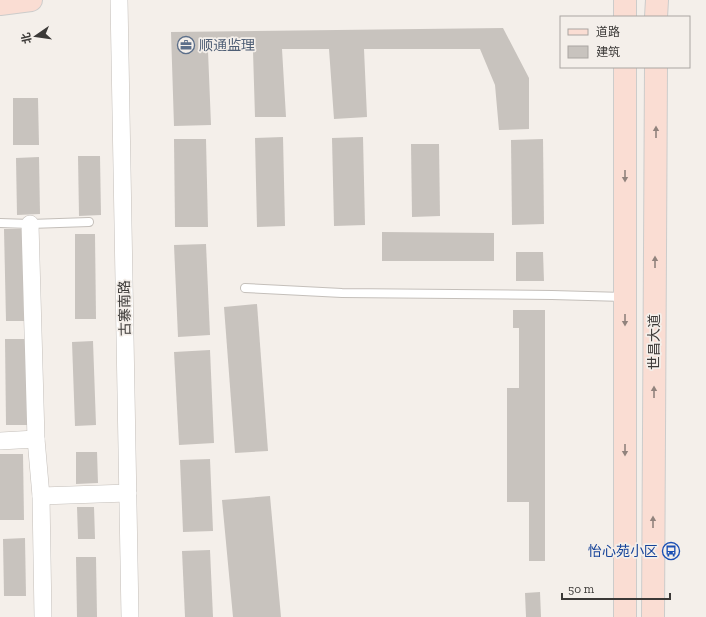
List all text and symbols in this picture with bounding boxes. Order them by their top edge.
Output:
north arrow [16,16,56,56]
legend [560,16,690,68]
text: 道路 [596,25,620,39]
text: 北 [19,31,34,45]
office icon: 顺通监理 [176,35,196,55]
place label: 顺通监理 [199,37,255,54]
text: 建筑 [596,45,620,59]
one-way arrow [653,125,659,138]
one-way arrow [622,170,628,183]
one-way arrow [652,255,658,268]
street label: 古寨南路 [116,280,134,336]
one-way arrow [622,314,628,327]
street label: 世昌大道 [646,314,663,370]
one-way arrow [651,385,657,398]
one-way arrow [622,444,628,457]
one-way arrow [650,515,656,528]
bus stop icon: 怡心苑小区 [661,541,681,561]
place label: 怡心苑小区 [588,543,658,560]
scale bar [562,575,670,601]
text: 50 m [568,582,595,596]

